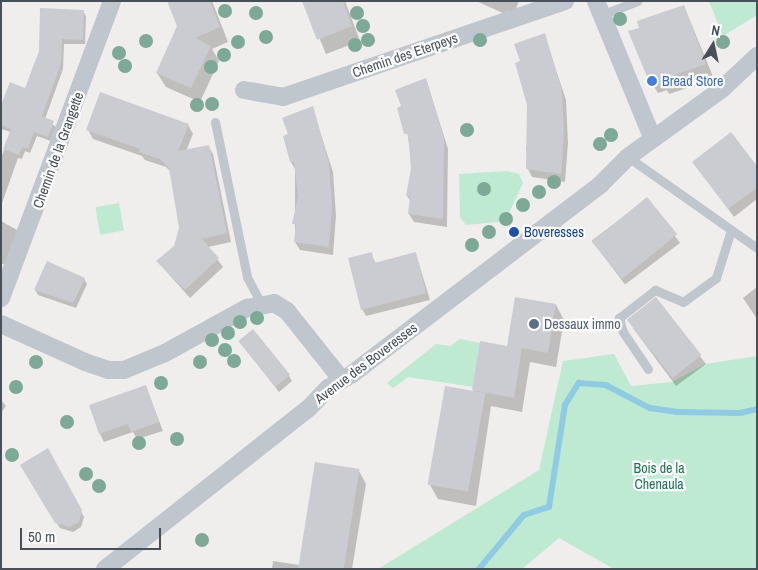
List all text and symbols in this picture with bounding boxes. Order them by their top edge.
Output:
north arrow [688,20,738,70]
text: N [710,21,721,40]
street label: Chemin des Eterpeys [350,29,460,81]
place label: Bread Store [662,73,723,89]
marker: Bread Store [646,75,658,87]
street label: Chemin de la Grangette [29,90,87,210]
place label: Boveresses [524,224,584,240]
marker: Boveresses [508,226,520,238]
place label: Dessaux immo [544,316,621,332]
marker: Dessaux immo [528,318,540,330]
street label: Avenue des Boveresses [312,319,420,407]
park label: Bois de la Chenaula [633,460,685,492]
scale bar [22,518,164,550]
text: 50 m [28,526,55,547]

